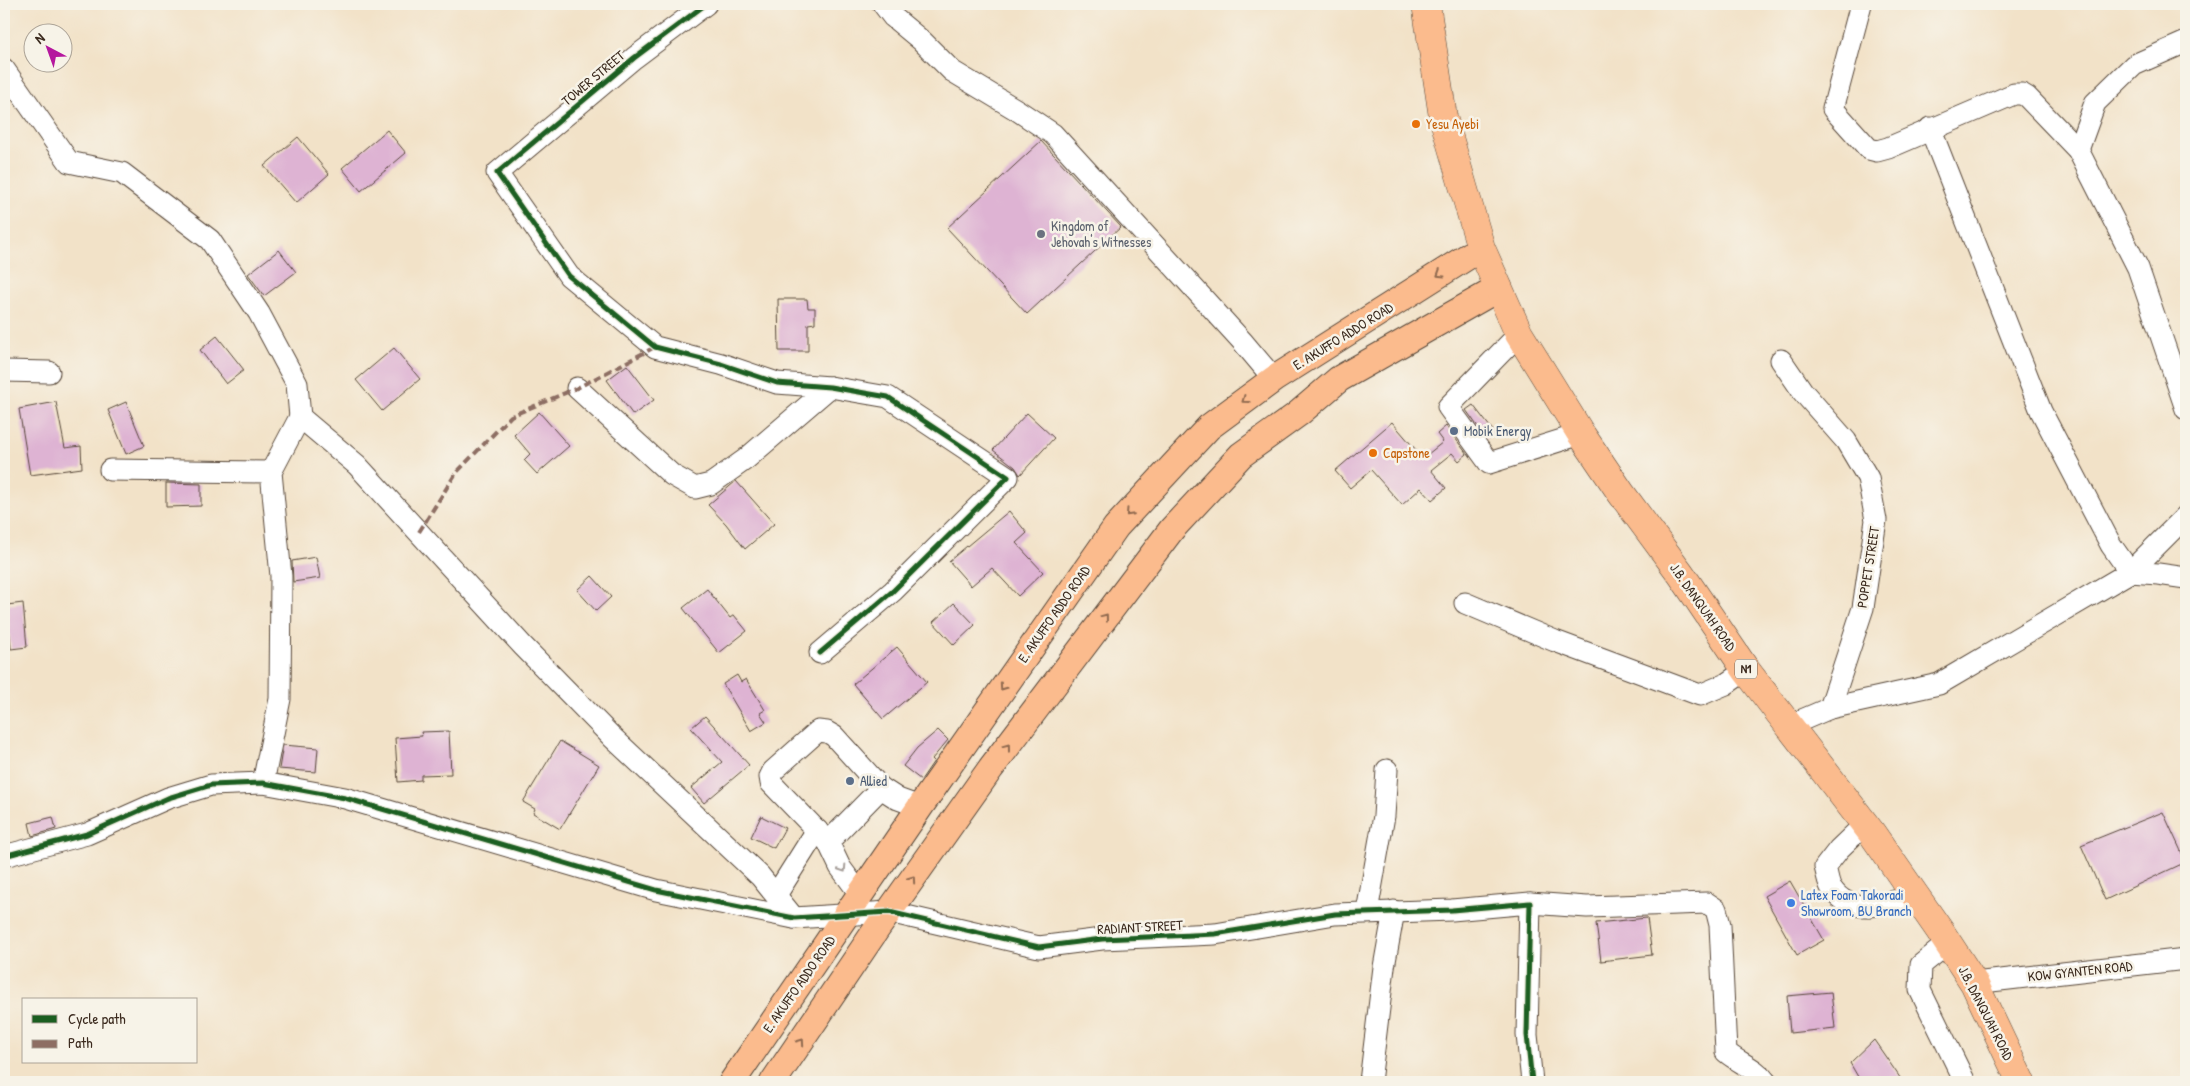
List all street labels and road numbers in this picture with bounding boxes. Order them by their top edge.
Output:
street label: TOWER STREET [557,45,629,110]
street label: E. AKUFFO ADDO ROAD [1289,297,1397,374]
street label: POPPET STREET [1852,524,1883,609]
street label: J.B. DANQUAH ROAD [1666,559,1741,655]
street label: E. AKUFFO ADDO ROAD [1013,561,1094,666]
road number: N1 [1735,660,1757,679]
street label: RADIANT STREET [1097,915,1184,938]
street label: E. AKUFFO ADDO ROAD [758,931,839,1036]
street label: KOW GYANTEN ROAD [2027,956,2134,985]
street label: J.B. DANQUAH ROAD [1954,962,2019,1064]

